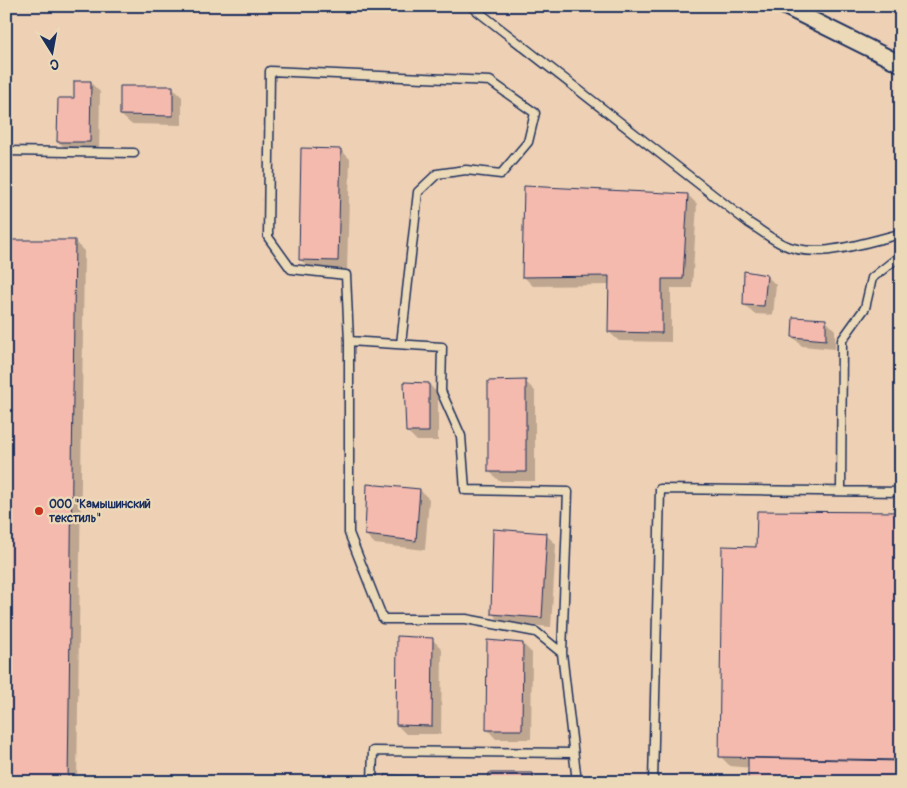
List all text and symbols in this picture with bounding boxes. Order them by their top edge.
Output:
north arrow [28,28,78,78]
text: С [48,55,60,74]
place label: ООО "Камышинский текстиль" [49,497,151,526]
marker: ООО "Камышинский текстиль" [33,505,45,517]

